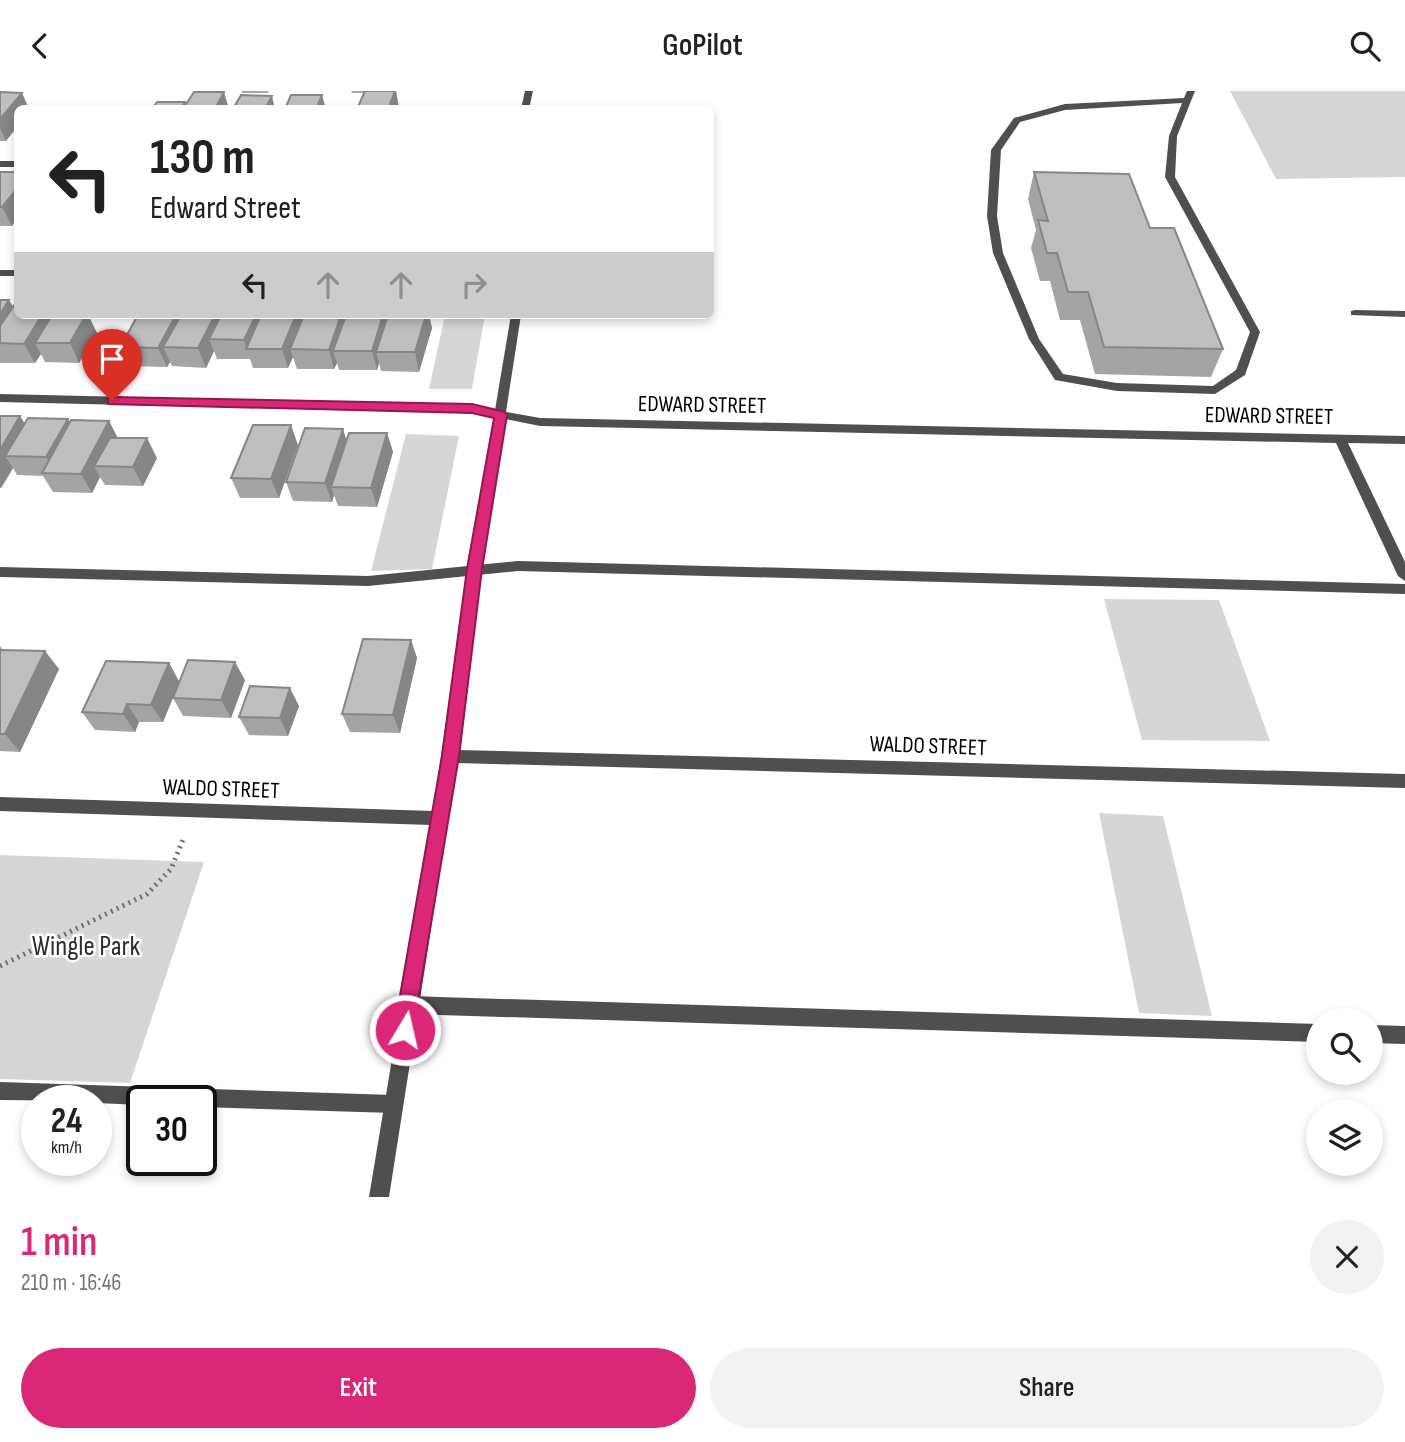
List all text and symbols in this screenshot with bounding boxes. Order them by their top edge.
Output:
text: GoPilot [662,26,743,65]
icon: back [21,27,59,65]
icon: search [1346,27,1384,65]
text: 130 m [150,129,255,188]
icon: left [35,133,126,224]
text: Edward Street [150,189,301,228]
icon: left [236,266,274,304]
icon: ahead [309,266,347,304]
icon: ahead [382,266,420,304]
icon: right [455,266,493,304]
pin [82,329,142,401]
icon: arrive [93,340,131,378]
street label: EDWARD STREET [638,390,766,420]
street label: EDWARD STREET [1205,401,1333,431]
street label: WALDO STREET [869,730,987,762]
street label: WALDO STREET [162,773,280,805]
park label: Wingle Park [32,930,141,963]
position arrow [368,993,442,1067]
map controls [1306,1008,1383,1176]
button: search [1306,1008,1383,1085]
speed limit sign: 30 [126,1085,217,1176]
button: layers [1306,1099,1383,1176]
text: 24 [51,1100,82,1143]
text: km/h [51,1137,82,1158]
text: 1 min [21,1217,97,1268]
button: close [1310,1220,1384,1294]
text: 210 m · 16:46 [21,1269,121,1297]
button: Exit [21,1348,696,1428]
button: Share [710,1348,1384,1428]

